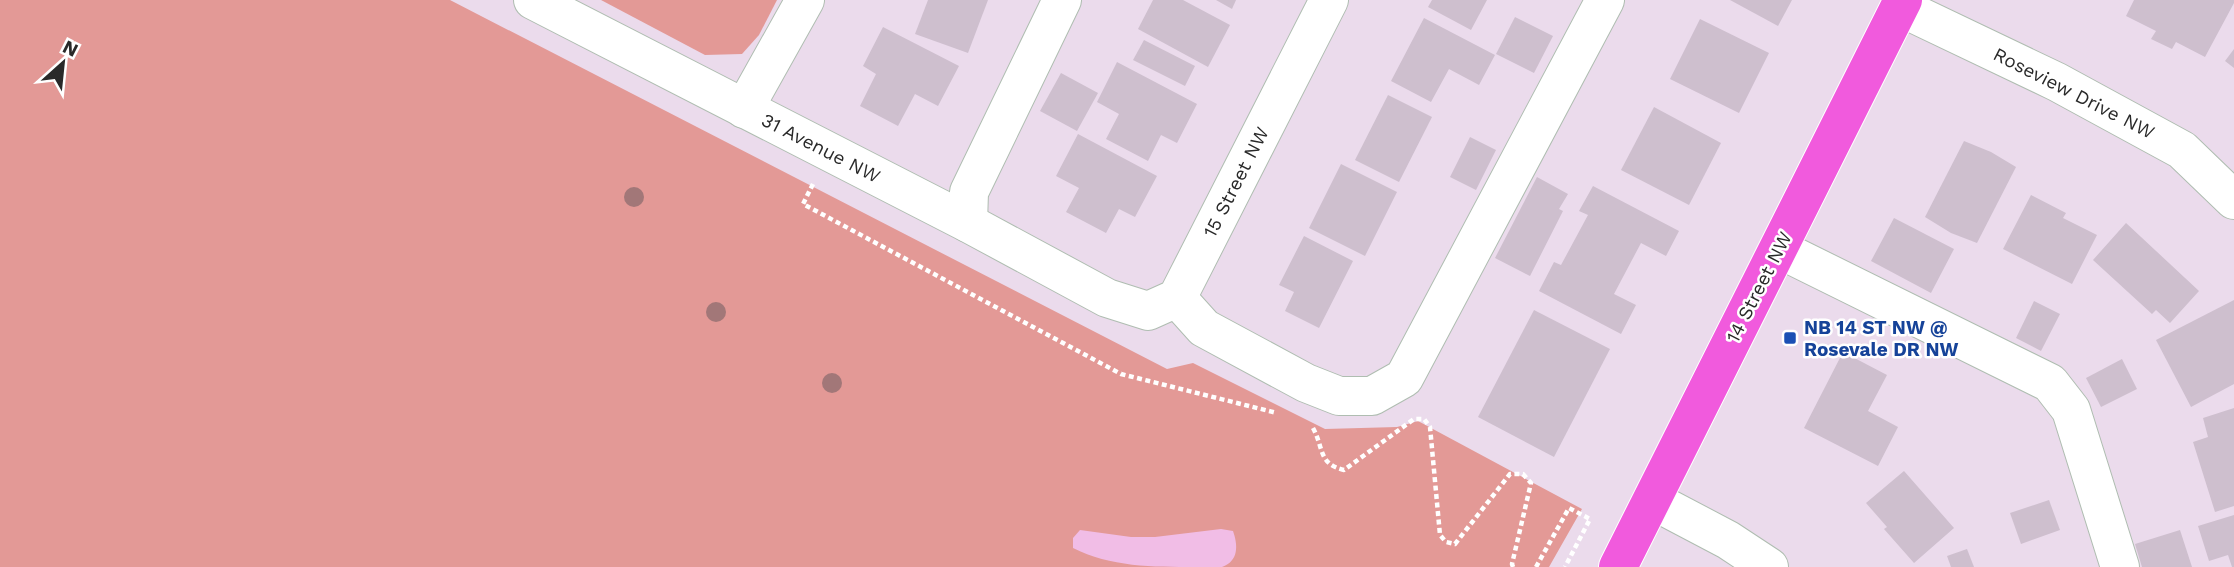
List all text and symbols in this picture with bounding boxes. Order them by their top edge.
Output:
north arrow [28,28,98,98]
text: N [59,35,82,62]
street label: Roseview Drive NW [1989,42,2159,144]
street label: 31 Avenue NW [758,108,884,188]
street label: 15 Street NW [1198,123,1274,241]
street label: 14 Street NW [1721,228,1797,346]
place label: NB 14 ST NW @ Rosevale DR NW [1804,316,1958,361]
marker: NB 14 ST NW @ Rosevale DR NW [1782,330,1798,346]

